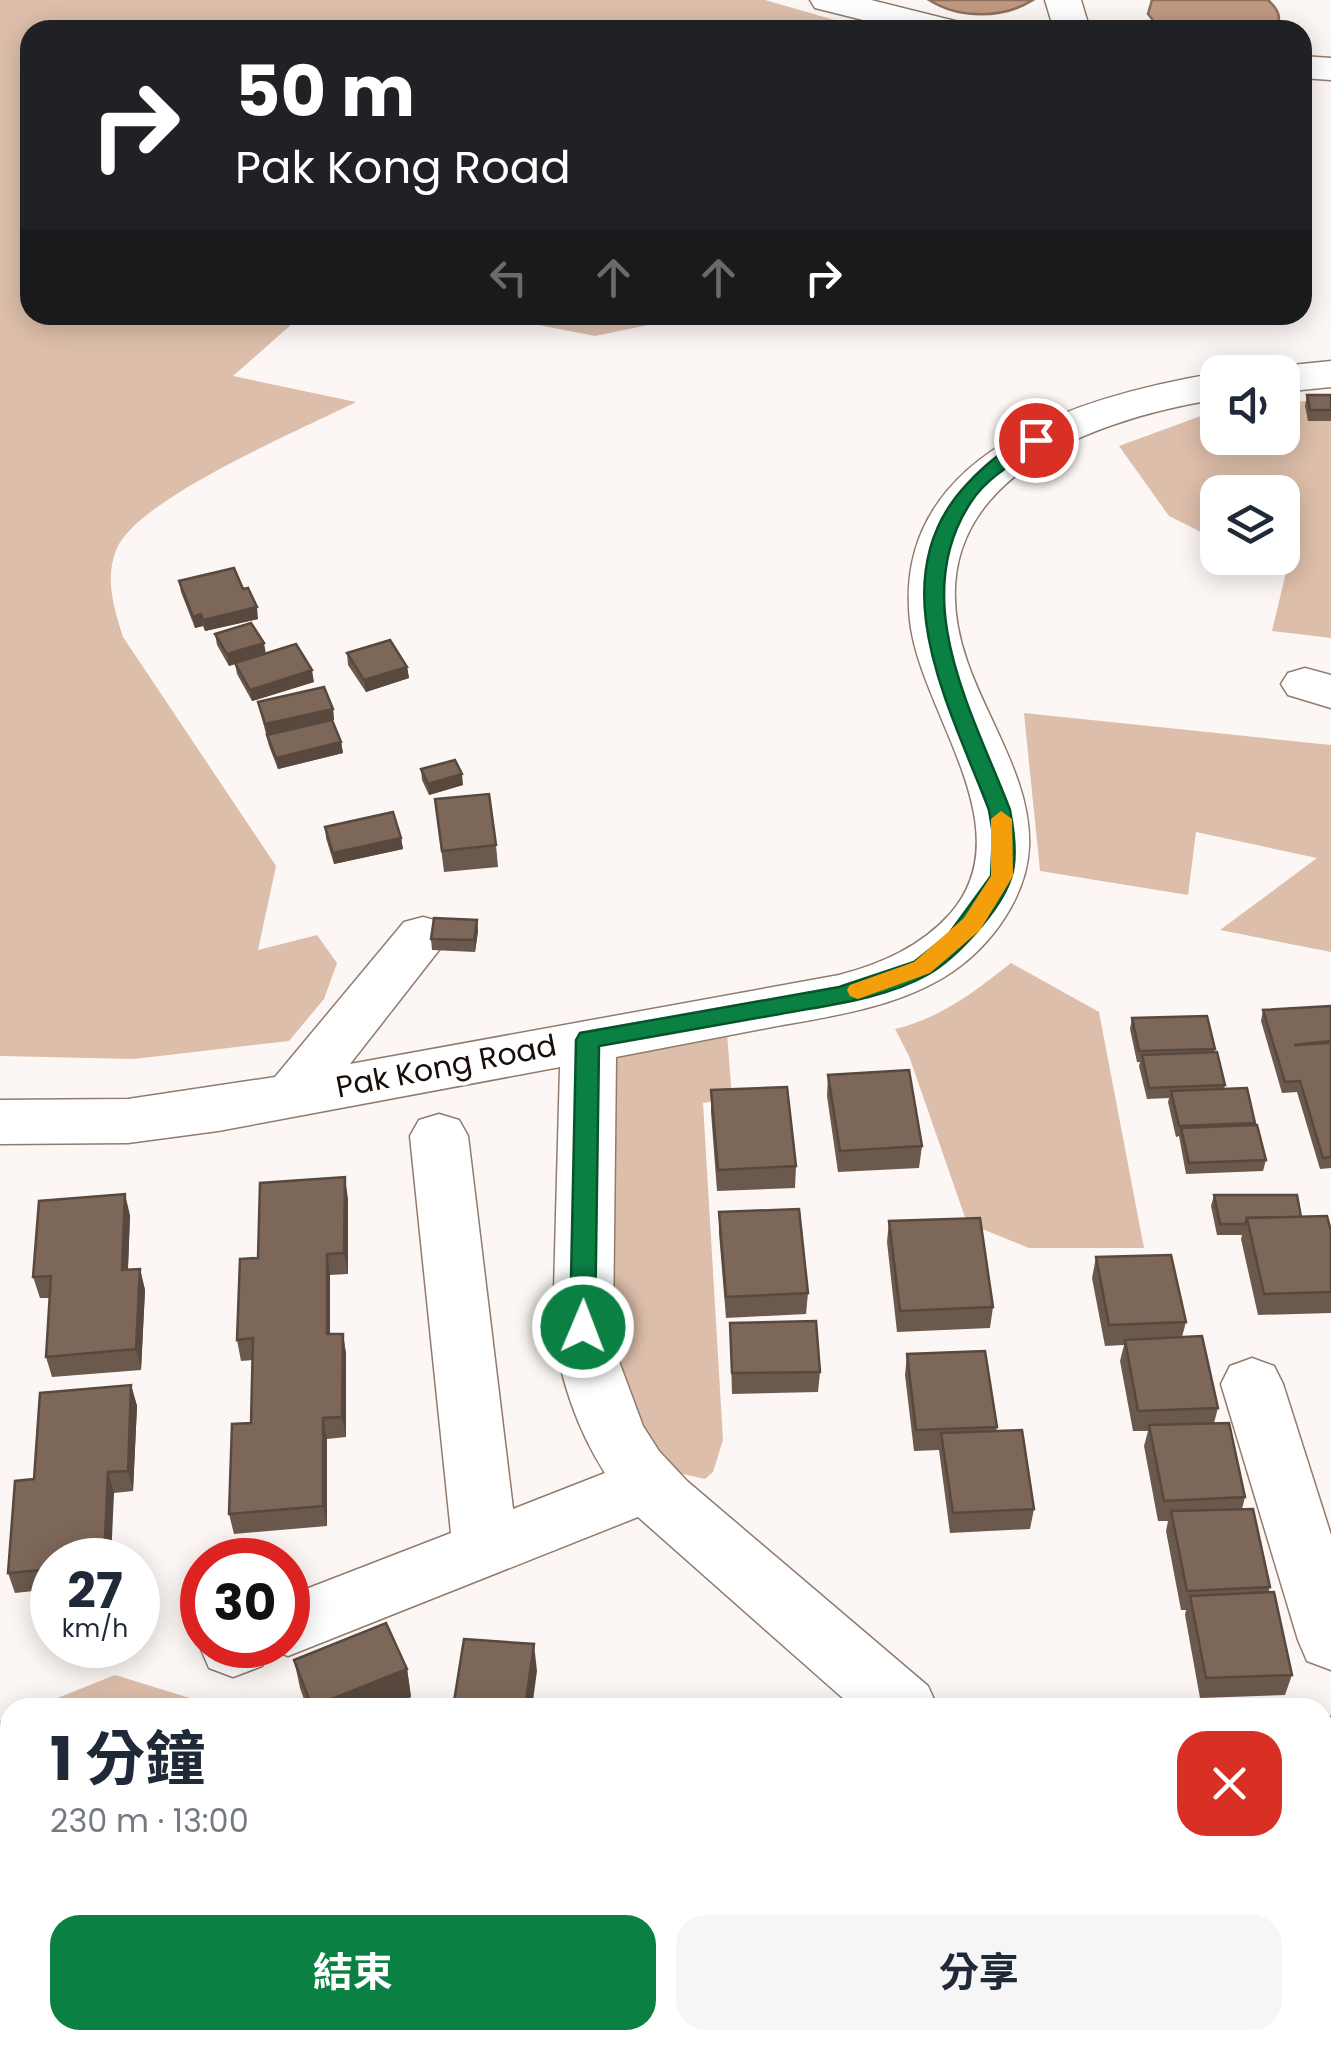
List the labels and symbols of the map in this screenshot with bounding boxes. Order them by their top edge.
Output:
pin [994,398,1079,483]
street label: Pak Kong Road [332,1024,560,1108]
position arrow [531,1275,635,1379]
speed limit sign: 30 [180,1538,310,1668]

